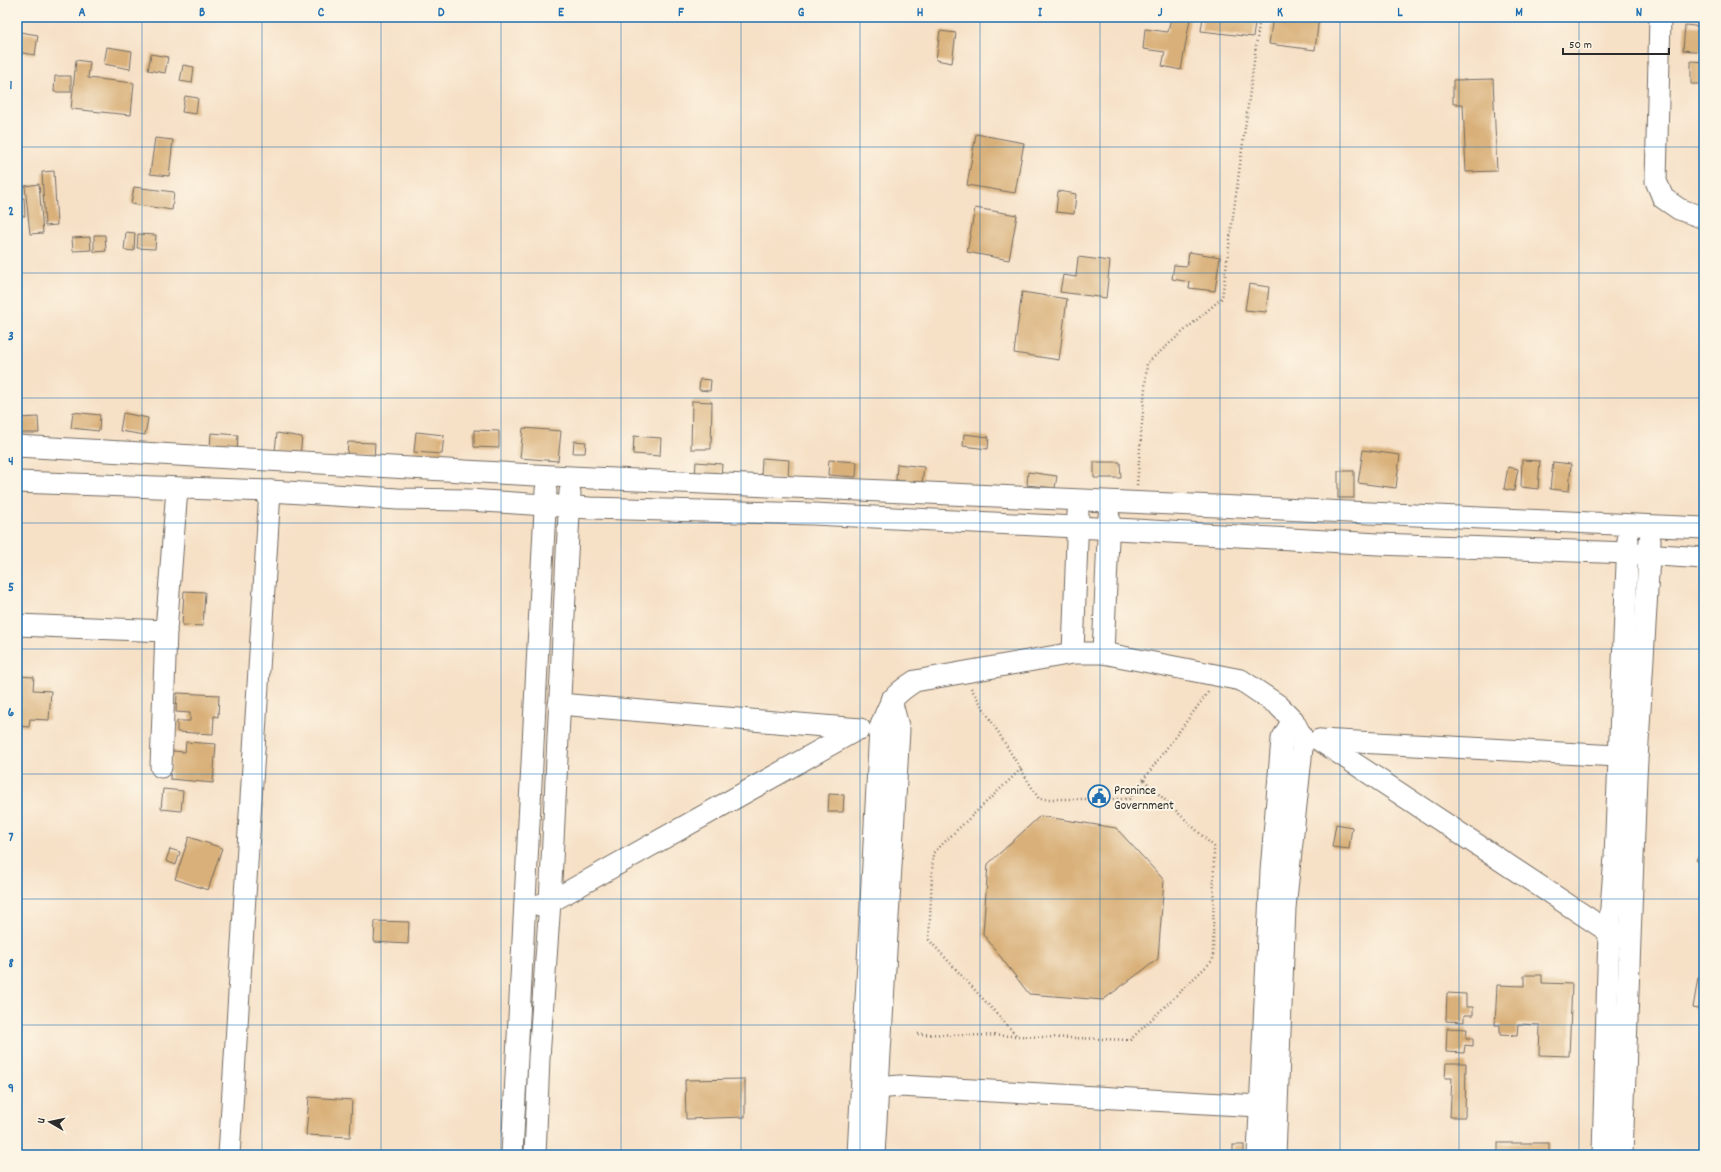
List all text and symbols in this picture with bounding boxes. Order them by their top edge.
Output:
text: A [78,4,86,23]
text: B [199,4,205,23]
text: C [318,4,325,23]
text: D [438,4,445,23]
text: E [558,4,565,23]
text: F [678,4,684,23]
text: G [798,4,805,23]
text: H [917,4,924,23]
text: I [1038,4,1043,23]
text: J [1158,4,1163,23]
text: K [1277,4,1283,23]
text: L [1397,4,1403,23]
text: M [1515,4,1523,23]
text: N [1636,4,1642,23]
scale bar [1563,30,1669,56]
text: 50 m [1569,37,1592,54]
text: 1 [10,77,13,96]
text: 2 [8,203,14,222]
text: 3 [8,328,14,347]
text: 4 [8,453,14,472]
text: 5 [8,579,14,598]
text: 6 [8,704,15,723]
place label: Pronince Government [1114,782,1174,816]
public building icon: Pronince Government [1086,783,1112,809]
text: 7 [9,829,14,848]
text: 8 [8,955,14,974]
text: 9 [8,1080,14,1099]
north arrow [30,1102,70,1142]
text: U [34,1117,50,1125]

